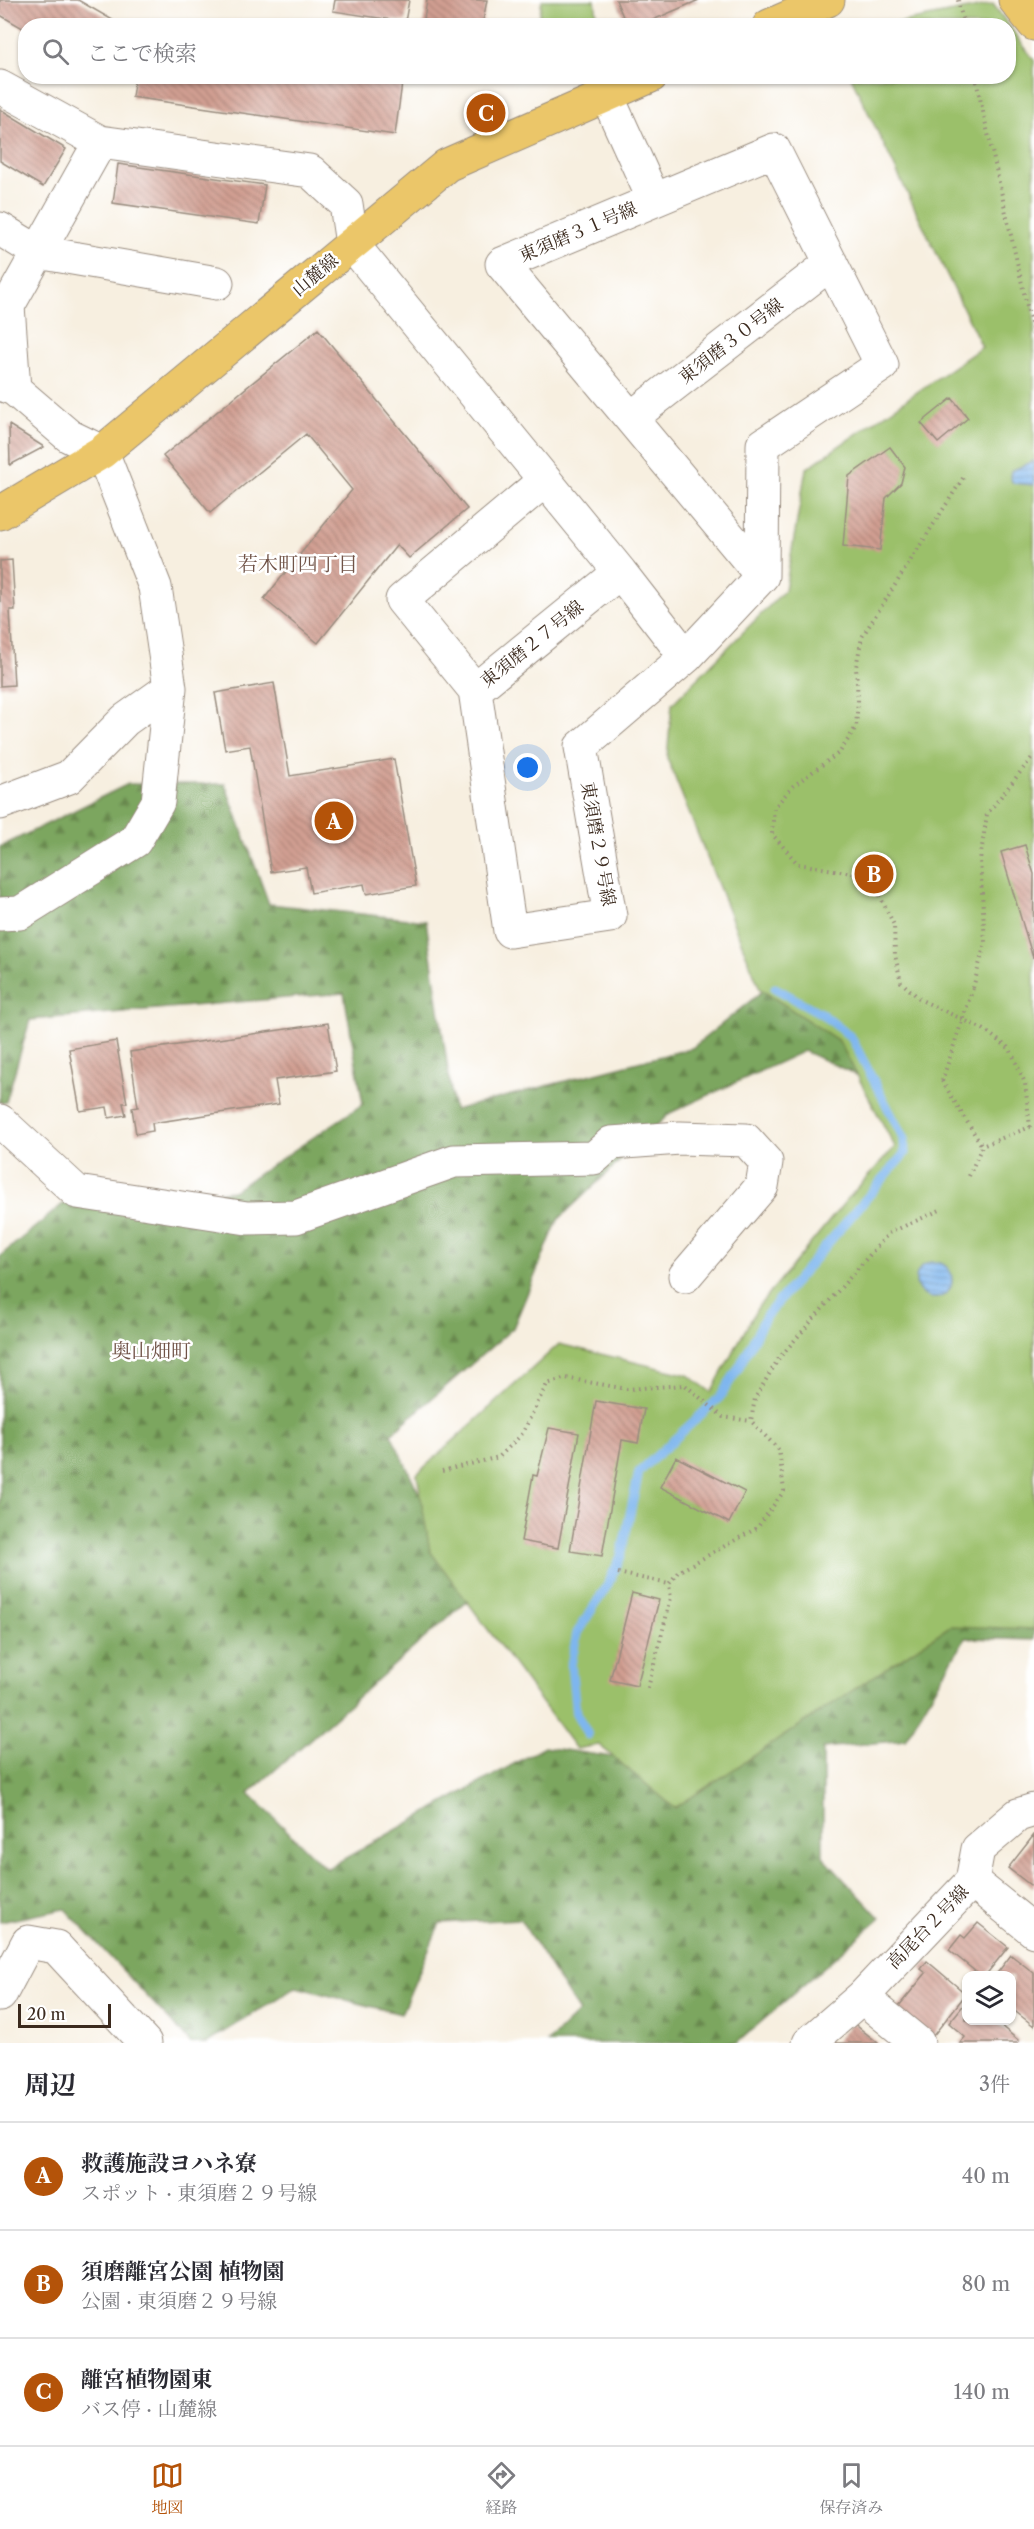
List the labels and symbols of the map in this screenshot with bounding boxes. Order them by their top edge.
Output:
pin: C [466,90,506,136]
street label: 東須磨３１号線 [516,197,640,267]
street label: 山麓線 [287,249,343,301]
street label: 東須磨３０号線 [675,294,787,388]
district label: 若木町四丁目 [238,552,358,576]
street label: 東須磨２７号線 [476,596,588,692]
your location [513,753,542,782]
street label: 東須磨２９号線 [576,780,620,908]
pin: A [314,798,354,844]
pin: B [854,852,894,896]
district label: 奥山畑町 [111,1339,191,1363]
street label: 高尾台２号線 [883,1881,973,1973]
scale bar [18,2001,111,2028]

